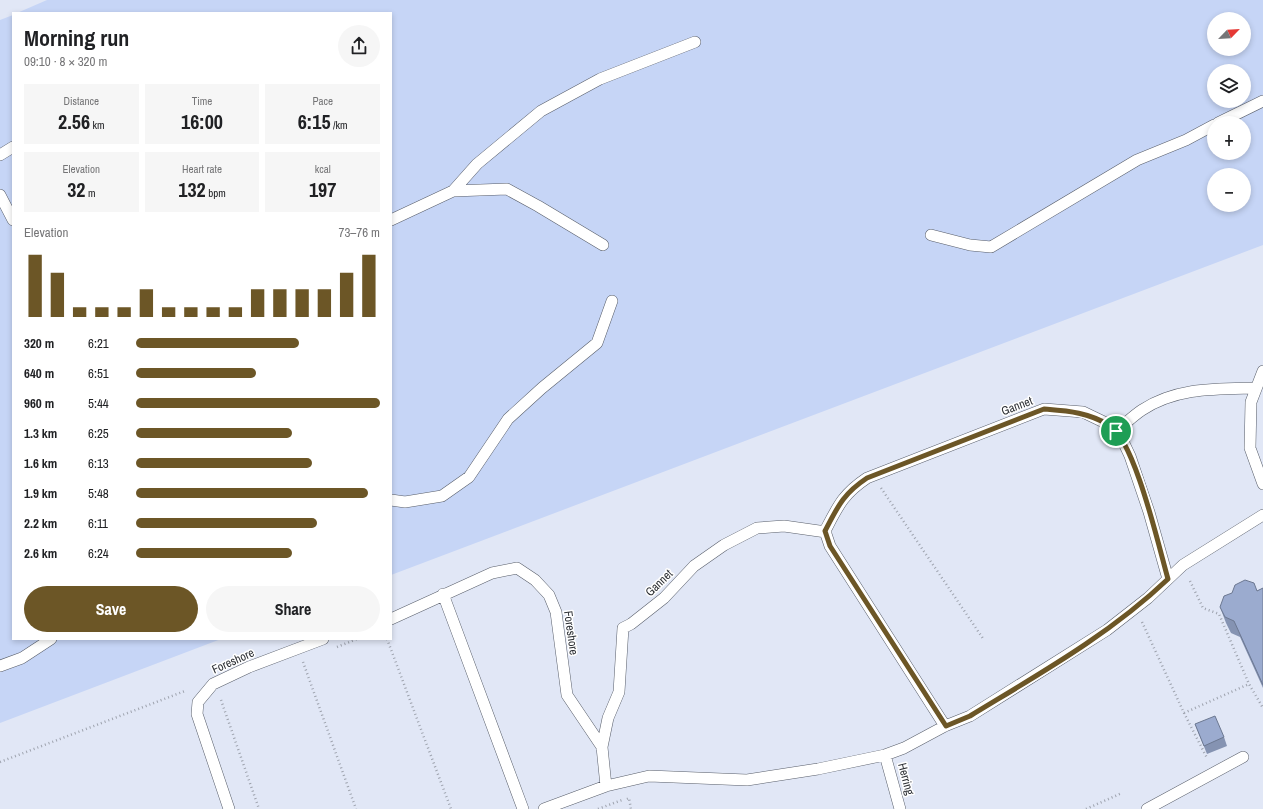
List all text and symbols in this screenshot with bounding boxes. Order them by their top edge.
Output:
north arrow [1207,12,1251,56]
map controls [1207,12,1251,212]
text: Morning run [24,23,129,53]
button: share [338,25,380,67]
text: 09:10 · 8 × 320 m [24,53,107,70]
button: layers [1207,64,1251,108]
text: Distance [64,94,99,108]
text: Time [192,94,212,108]
text: Pace [312,94,333,108]
text: 2.56 [58,108,90,135]
text: 16:00 [181,108,223,135]
text: 6:15 [298,108,331,135]
button: + [1207,116,1251,160]
text: km [90,118,105,132]
text: /km [331,118,348,132]
text: Elevation [63,162,100,176]
text: Heart rate [182,162,222,176]
text: kcal [315,162,331,176]
button: − [1207,168,1251,212]
text: 32 [67,176,85,203]
text: 132 [178,176,206,203]
text: 197 [309,176,336,203]
text: m [85,186,95,200]
text: bpm [206,186,226,200]
text: Elevation [24,224,68,241]
text: 73–76 m [339,224,380,241]
text: 320 m [24,335,54,352]
text: 6:21 [88,335,109,352]
text: 640 m [24,365,54,382]
text: 6:51 [88,365,109,382]
street label: Gannet [999,393,1035,419]
text: 960 m [24,395,54,412]
text: 5:44 [88,395,109,412]
pin [1099,414,1133,448]
icon: arrive [1105,420,1127,442]
text: 1.3 km [24,425,57,442]
text: 6:25 [88,425,109,442]
text: 1.6 km [24,455,57,472]
text: 6:13 [88,455,109,472]
text: 1.9 km [24,485,57,502]
text: 5:48 [88,485,109,502]
text: 2.2 km [24,515,57,532]
text: 6:11 [88,515,108,532]
text: 2.6 km [24,545,57,562]
text: 6:24 [88,545,109,562]
street label: Gannet [642,566,676,600]
button: Save [24,586,198,632]
button: Share [206,586,380,632]
street label: Foreshore [560,610,582,656]
street label: Foreshore [209,645,257,677]
street label: Herring [894,761,918,797]

